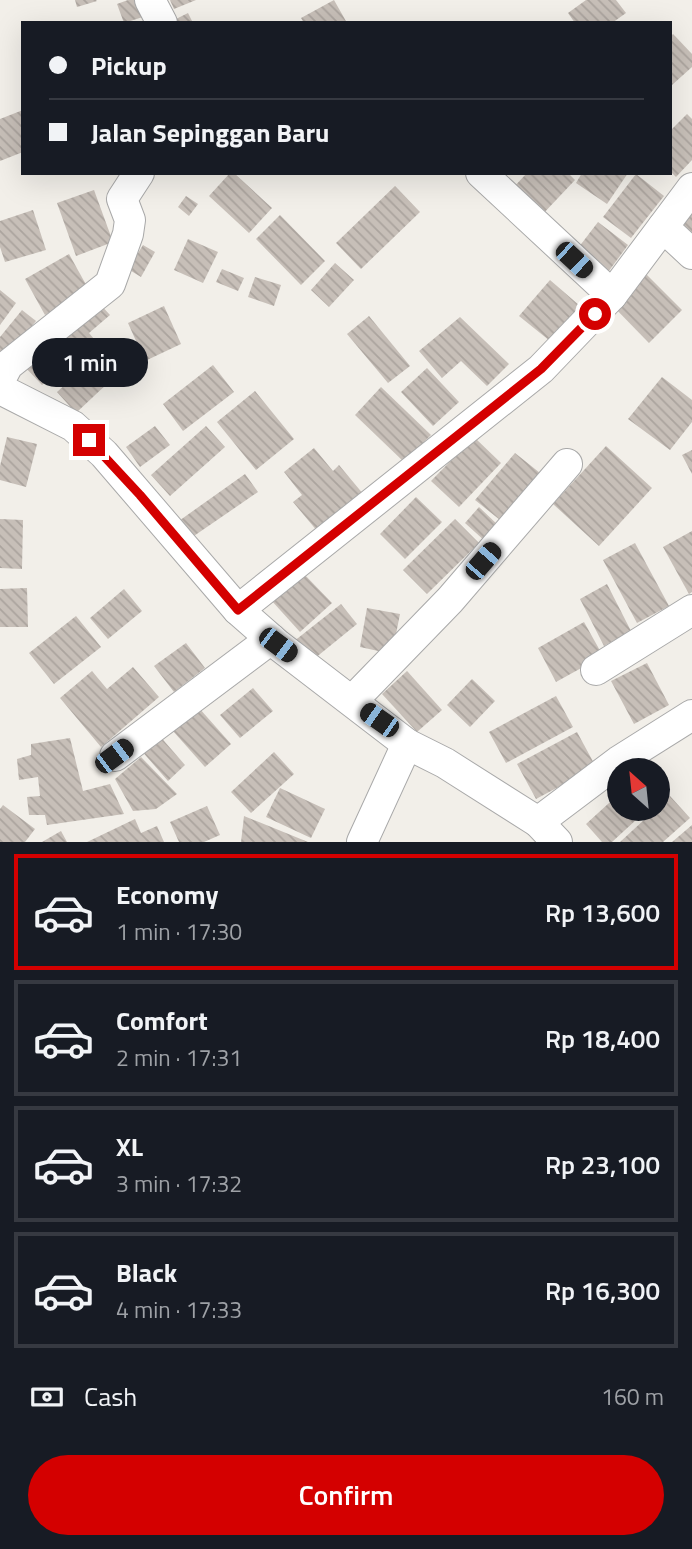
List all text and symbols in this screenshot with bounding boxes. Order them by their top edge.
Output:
text: Pickup [91,46,167,85]
text: Jalan Sepinggan Baru [91,113,330,152]
car [552,238,597,282]
route start [579,298,611,330]
callout: 1 min [31,338,147,388]
text: 1 min [62,345,118,380]
route end [73,424,105,456]
car [462,538,505,584]
car [255,624,302,666]
car [356,699,403,741]
car [91,735,138,777]
north arrow [607,758,670,821]
map controls [607,758,670,821]
text: Economy [116,875,218,914]
icon: car [32,881,95,944]
text: Rp 13,600 [545,893,660,932]
text: 1 min · 17:30 [116,914,242,949]
text: Comfort [116,1001,208,1040]
icon: car [32,1007,95,1070]
text: Rp 18,400 [545,1019,660,1058]
text: 2 min · 17:31 [116,1040,242,1075]
text: XL [116,1127,143,1166]
icon: car [32,1133,95,1196]
text: Rp 23,100 [545,1145,660,1184]
text: 3 min · 17:32 [116,1166,242,1201]
text: Black [116,1253,177,1292]
icon: car [32,1259,95,1322]
text: Rp 16,300 [545,1271,660,1310]
text: 4 min · 17:33 [116,1292,242,1327]
text: Cash [84,1377,137,1416]
icon: cash [28,1378,66,1416]
text: 160 m [601,1379,664,1414]
button: Confirm [28,1455,664,1535]

